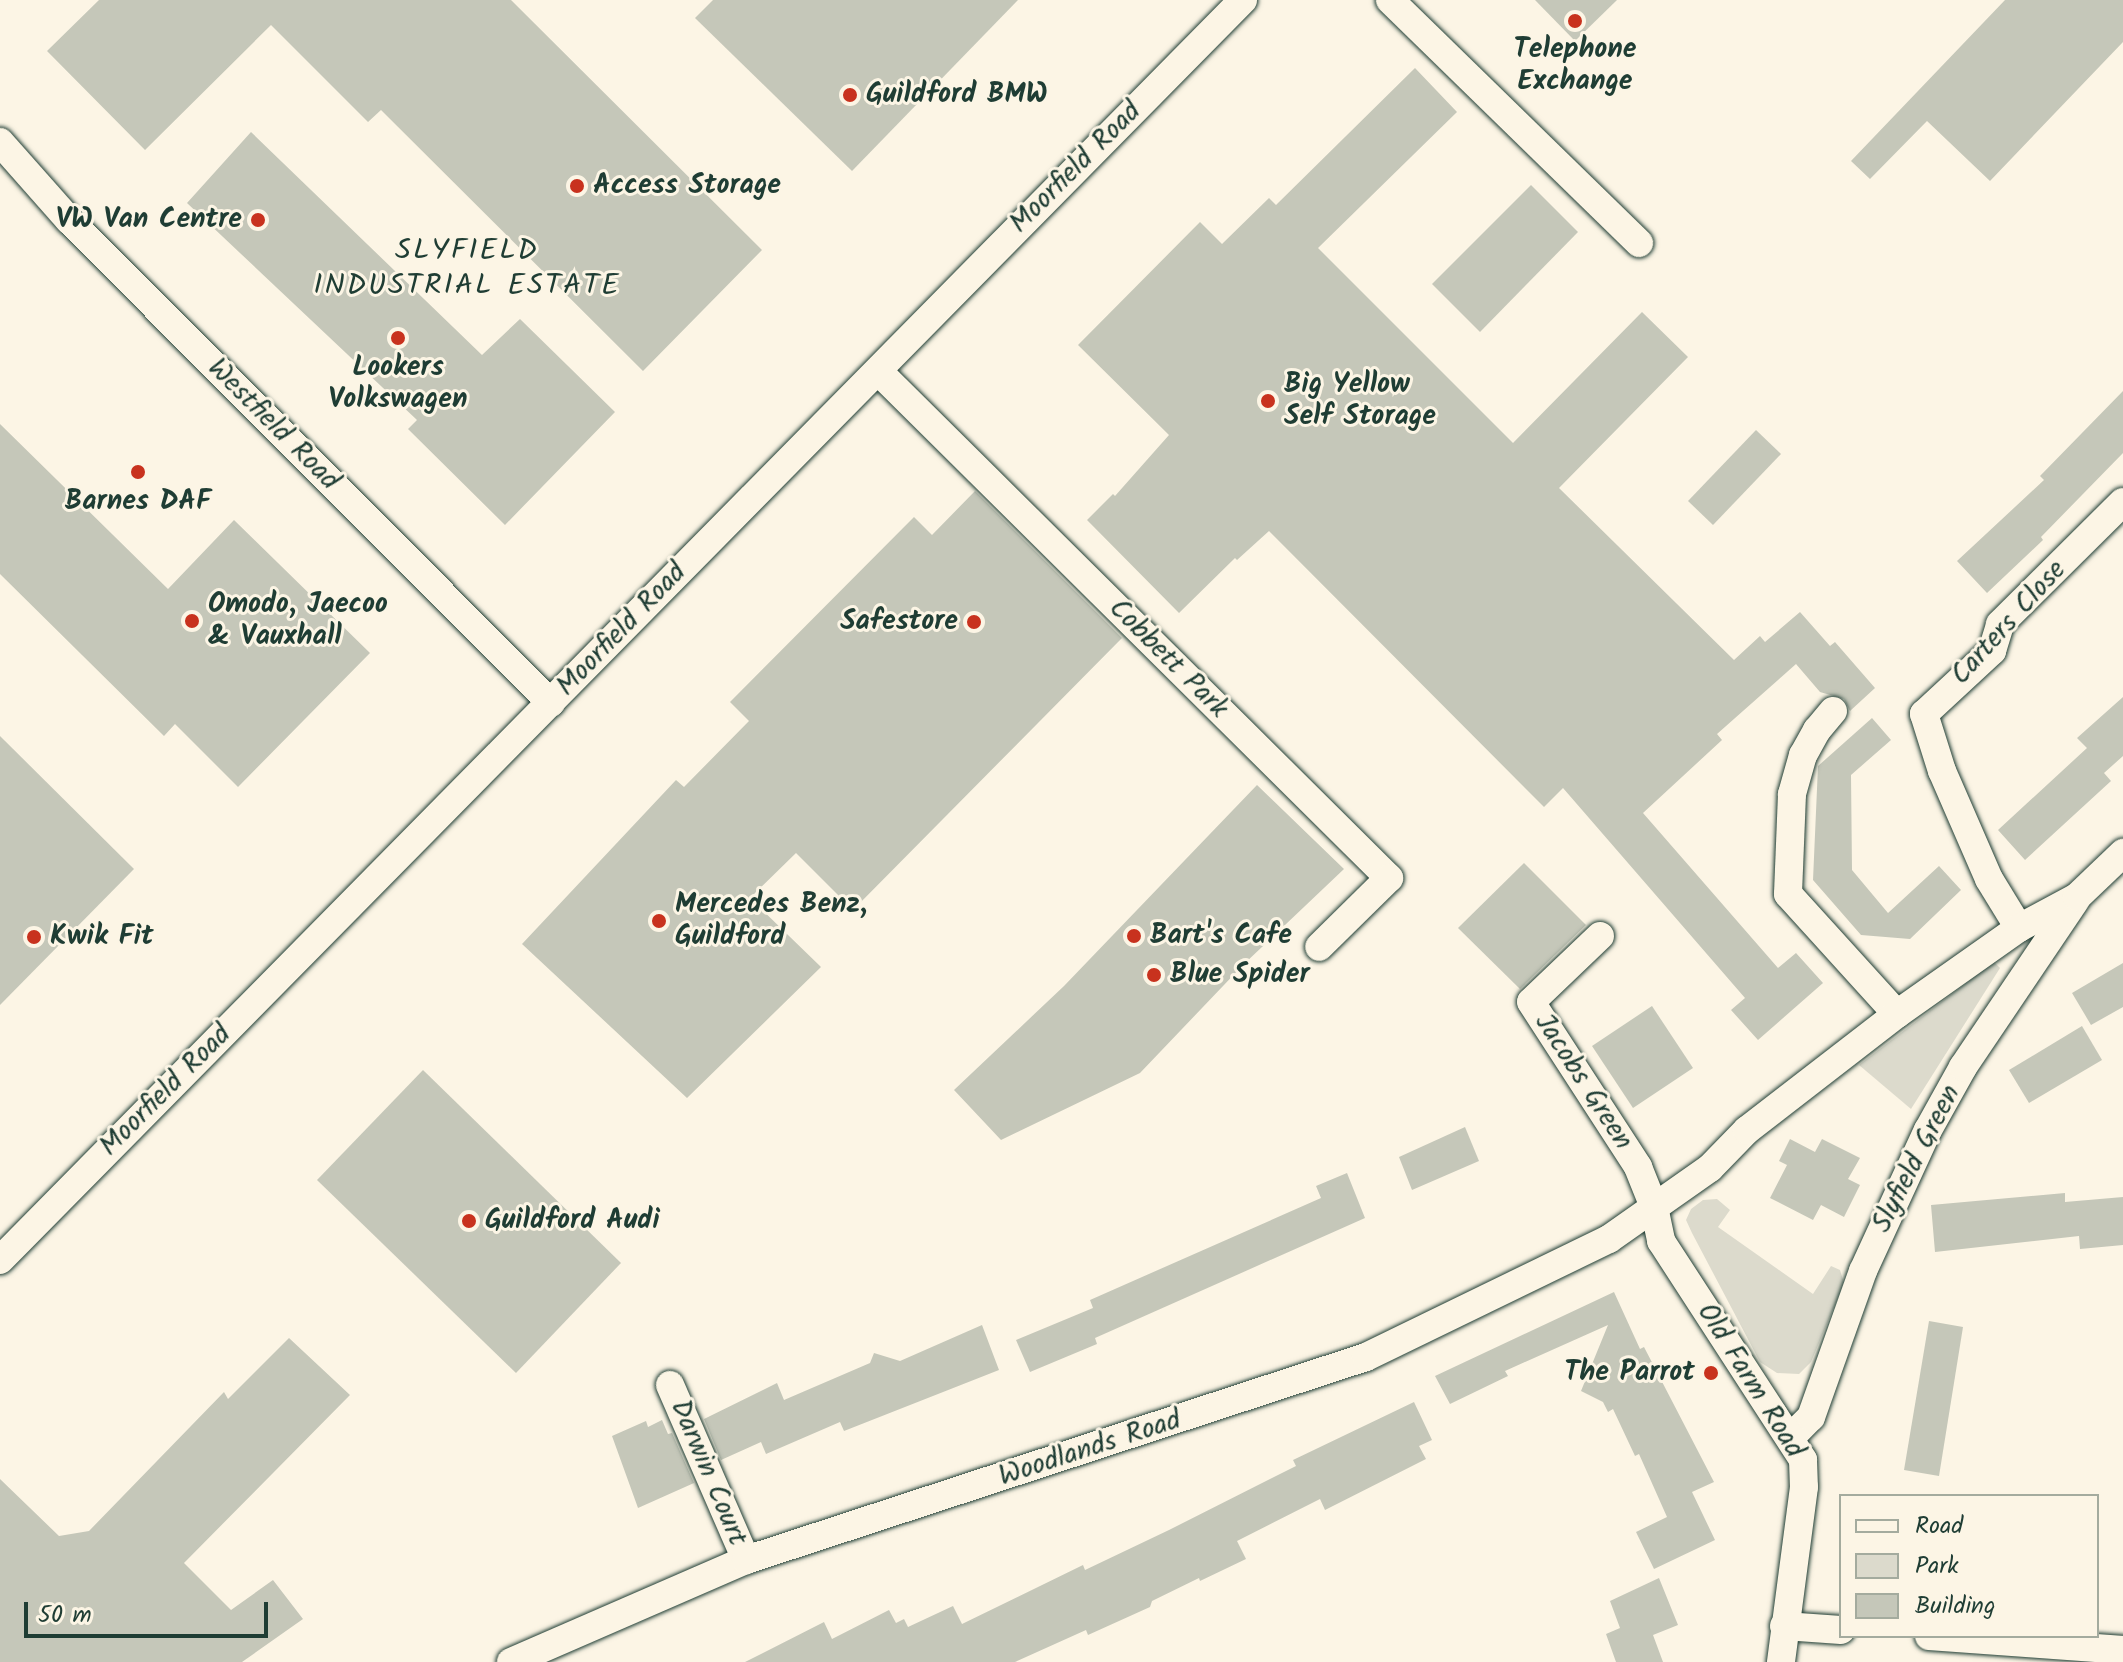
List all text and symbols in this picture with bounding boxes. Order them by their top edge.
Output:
marker: Telephone Exchange [1566,12,1584,30]
place label: Telephone Exchange [1514,33,1636,99]
place label: Guildford BMW [866,78,1048,112]
marker: Guildford BMW [841,86,859,104]
street label: Moorfield Road [1003,95,1149,241]
place label: Access Storage [593,169,781,203]
marker: Access Storage [568,177,586,195]
place label: VW Van Centre [56,203,242,237]
marker: VW Van Centre [249,211,267,229]
district label: SLYFIELD INDUSTRIAL ESTATE [313,233,621,304]
marker: Lookers Volkswagen [389,329,407,347]
place label: Lookers Volkswagen [329,351,467,417]
street label: Westfield Road [200,352,346,498]
place label: Big Yellow Self Storage [1284,368,1436,434]
marker: Big Yellow Self Storage [1259,392,1277,410]
marker: Barnes DAF [129,463,147,481]
place label: Barnes DAF [65,485,211,519]
street label: Carters Close [1944,554,2074,692]
street label: Moorfield Road [550,556,694,704]
place label: Omodo, Jaecoo & Vauxhall [208,588,388,654]
street label: Cobbett Park [1101,592,1235,726]
place label: Safestore [840,605,958,639]
marker: Omodo, Jaecoo & Vauxhall [183,612,201,630]
marker: Safestore [965,613,983,631]
place label: Mercedes Benz, Guildford [675,888,867,954]
marker: Mercedes Benz, Guildford [650,912,668,930]
place label: Bart's Cafe [1150,919,1292,953]
place label: Kwik Fit [50,920,154,954]
marker: Bart's Cafe [1125,927,1143,945]
marker: Kwik Fit [25,928,43,946]
place label: Blue Spider [1170,958,1310,992]
marker: Blue Spider [1145,966,1163,984]
street label: Jacobs Green [1527,1008,1639,1156]
street label: Moorfield Road [93,1018,239,1164]
street label: Slyfield Green [1866,1080,1968,1238]
place label: Guildford Audi [485,1204,660,1238]
marker: Guildford Audi [460,1212,478,1230]
street label: Old Farm Road [1689,1298,1811,1464]
place label: The Parrot [1564,1356,1695,1390]
marker: The Parrot [1702,1364,1720,1382]
street label: Darwin Court [662,1395,754,1551]
street label: Woodlands Road [995,1404,1185,1494]
legend [1839,1494,2099,1638]
text: Road [1915,1507,1963,1546]
text: Park [1915,1547,1959,1586]
scale bar [28,1586,272,1636]
text: Building [1915,1587,1995,1626]
text: 50 m [38,1596,92,1635]

